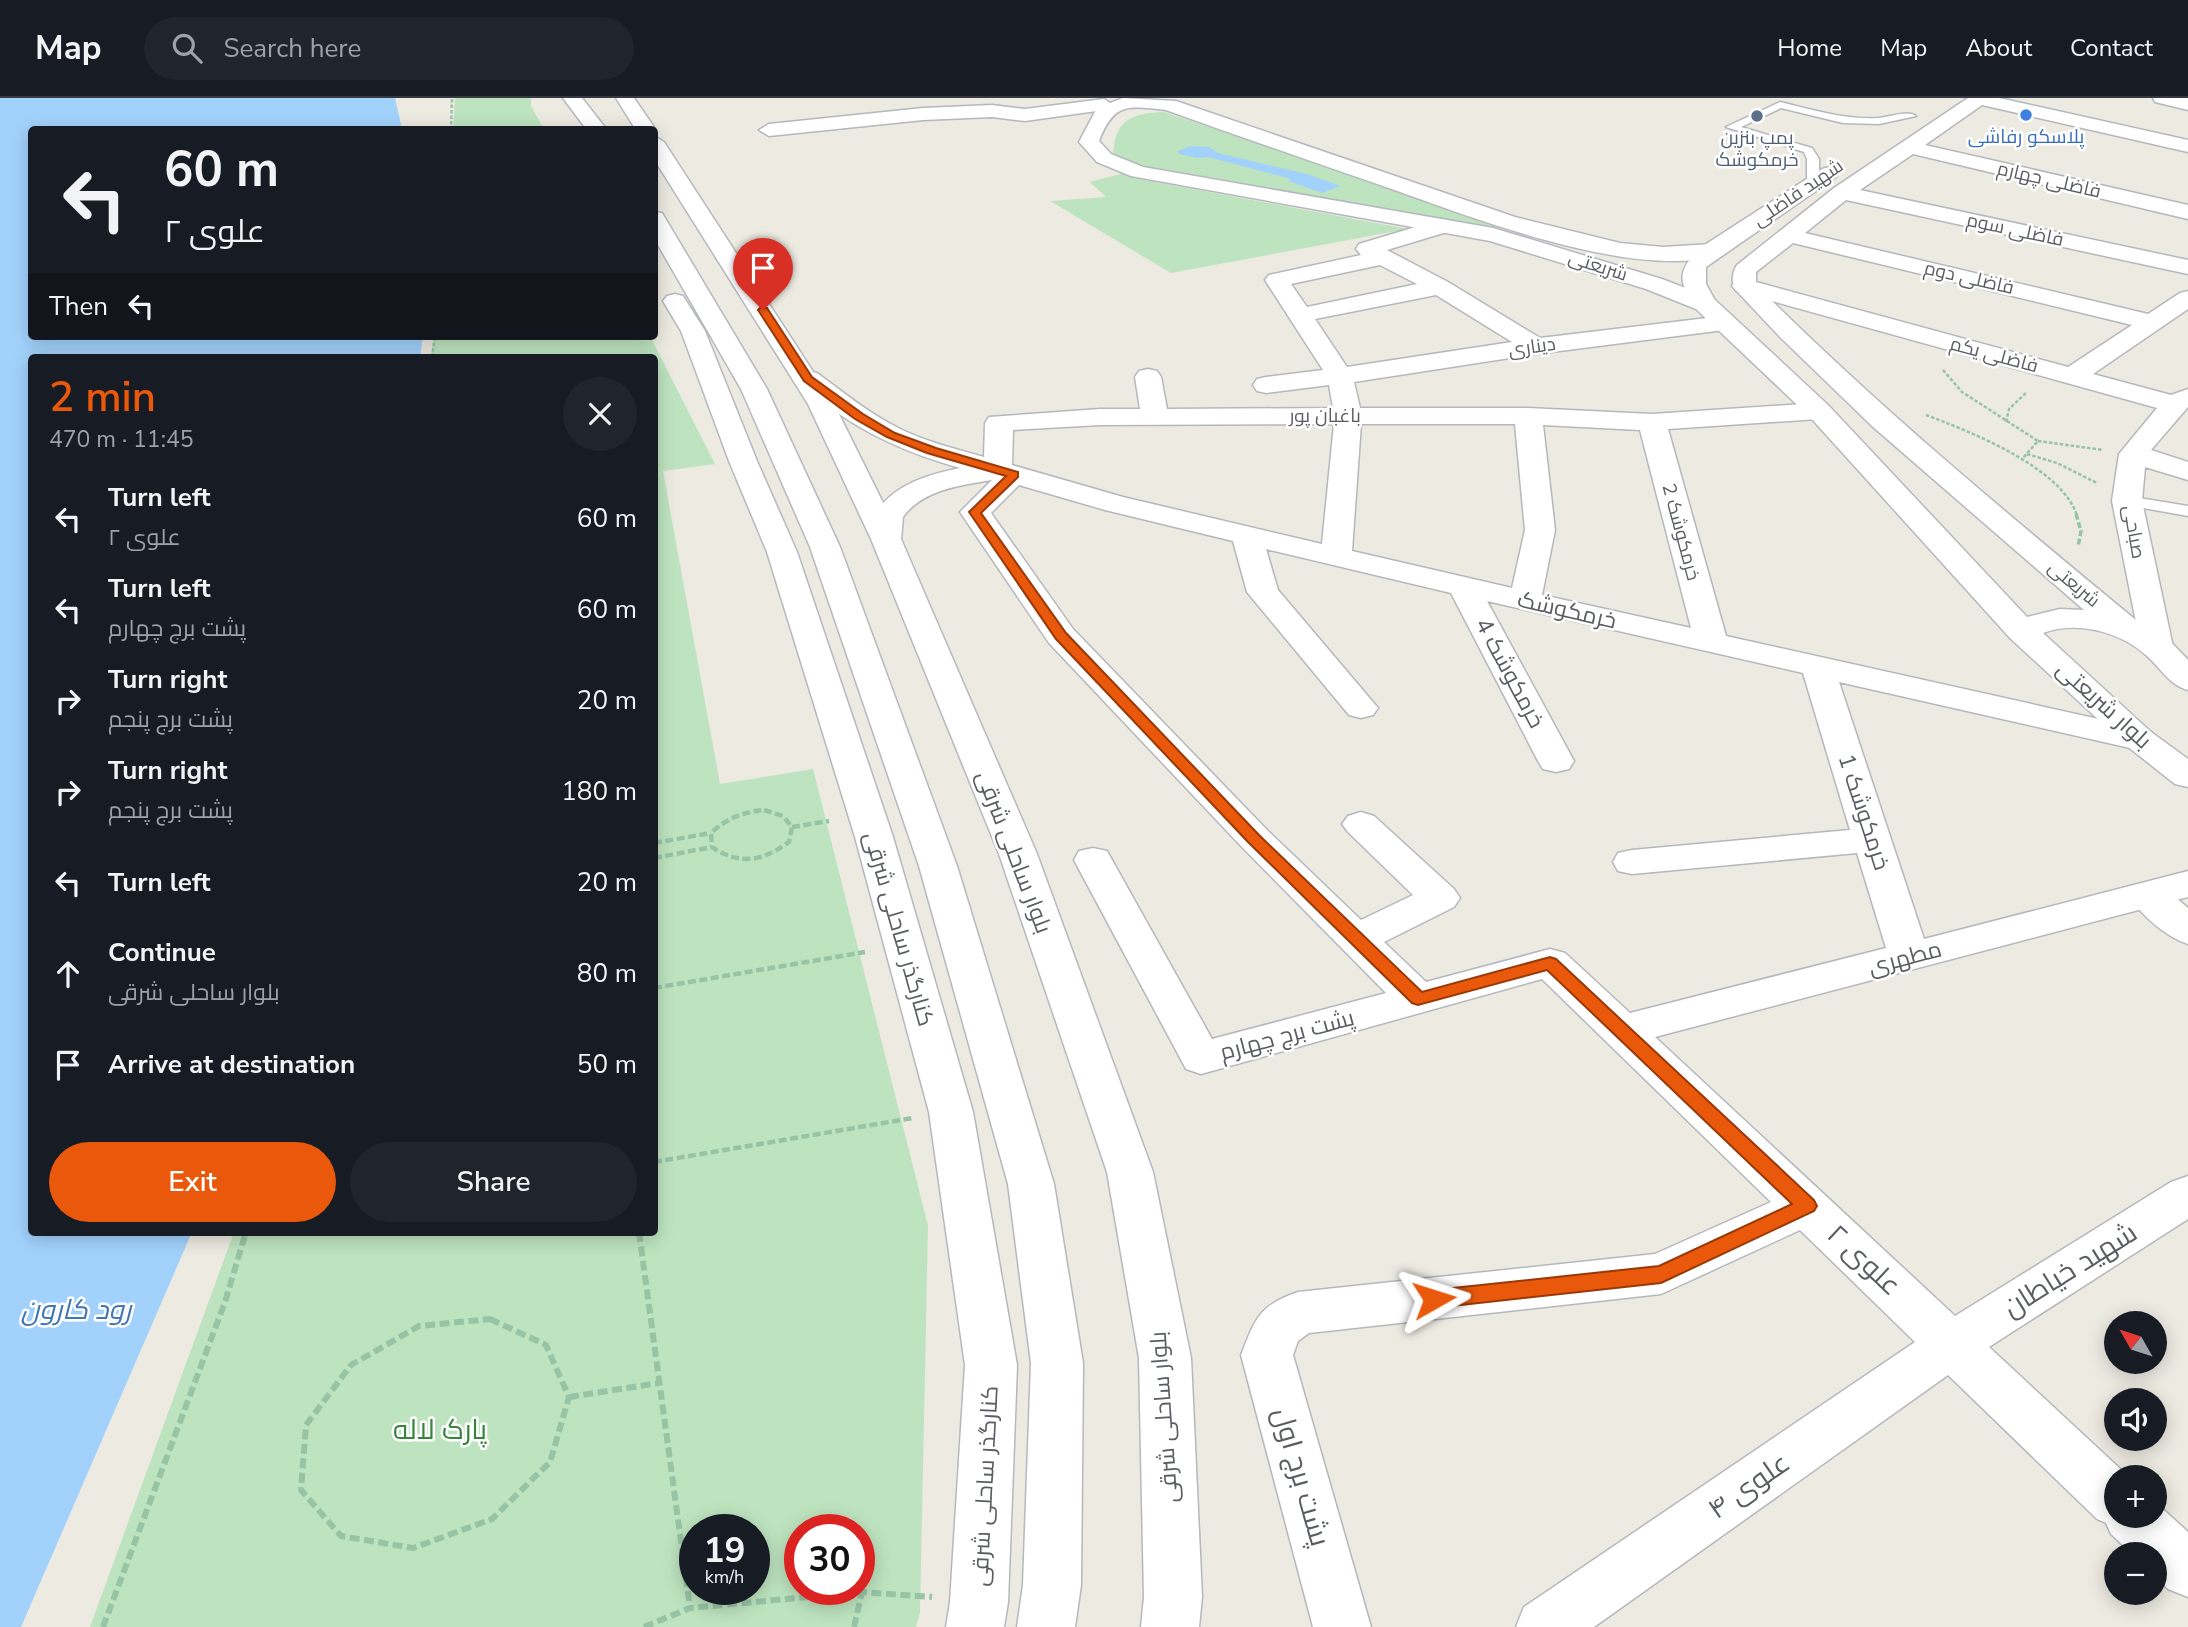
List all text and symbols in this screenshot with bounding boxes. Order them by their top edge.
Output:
search box [144,17,634,80]
text: Map [35,26,102,71]
icon: search [168,29,206,67]
text: Search here [224,31,361,66]
text: Home [1777,32,1842,64]
text: Map [1880,32,1927,64]
text: About [1965,32,2032,64]
text: Contact [2070,32,2153,64]
marker: پلاسکو رفاشی [2018,107,2034,123]
marker: پمپ بنزین خرمکوشک [1749,108,1765,124]
place label: پلاسکو رفاشی [1968,124,2084,150]
place label: پمپ بنزین خرمکوشک [1715,125,1799,173]
text: 60 m [164,136,279,203]
street label: شهید فاضلی [1748,153,1848,233]
icon: left [49,154,140,245]
street label: فاضلی چهارم [1995,155,2103,205]
street label: فاضلی سوم [1964,207,2066,253]
text: علوی ۲ [164,210,265,253]
pin [733,238,793,310]
street label: شریعتی [1565,244,1631,288]
icon: arrive [744,249,782,287]
street label: فاضلی دوم [1921,255,2017,301]
icon: left [122,287,160,325]
text: Then [49,289,108,324]
street label: دیناری [1507,331,1557,363]
street label: فاضلی یکم [1947,331,2041,379]
text: 2 min [49,369,156,426]
button: close [563,377,637,451]
street label: باغبان پور [1288,403,1361,429]
text: 470 m · 11:45 [49,424,194,455]
text: Turn left [108,480,211,515]
street label: خرمکوشک 2 [1656,481,1706,583]
icon: left [49,500,87,538]
text: 60 m [577,501,637,536]
street label: صباحی [2116,503,2152,561]
text: علوی ۲ [108,522,181,553]
street label: شریعتی [2042,555,2106,613]
text: Turn left [108,571,211,606]
street label: خرمکوشک [1514,584,1620,636]
icon: left [49,591,87,629]
text: 60 m [577,592,637,627]
text: پشت برج چهارم [108,613,246,644]
street label: خرمکوشک 4 [1468,613,1552,733]
street label: بلوار شریعتی [2050,654,2158,756]
text: Turn right [108,662,227,697]
icon: right [49,682,87,720]
text: 20 m [577,683,637,718]
text: پشت برج پنجم [108,704,233,735]
street label: خرمکوشک 1 [1831,750,1897,874]
text: Turn right [108,753,227,788]
street label: بلوار ساحلی شرقی [969,766,1059,938]
icon: right [49,773,87,811]
text: 180 m [561,774,637,809]
text: پشت برج پنجم [108,795,233,826]
street label: کنارگذر ساحلی شرقی [856,828,942,1030]
icon: left [49,864,87,902]
text: Turn left [108,865,211,900]
text: 20 m [577,865,637,900]
street label: مطهری [1865,933,1945,983]
text: Continue [108,935,216,970]
icon: ahead [49,955,87,993]
text: 80 m [577,956,637,991]
text: بلوار ساحلی شرقی [108,977,280,1008]
street label: پشت برج چهارم [1216,1002,1358,1068]
icon: arrive [49,1046,87,1084]
text: Arrive at destination [108,1047,355,1082]
text: 50 m [577,1047,637,1082]
button: Exit [49,1142,336,1222]
button: Share [350,1142,637,1222]
street label: شهید خیاطان [1996,1214,2144,1326]
street label: علوی ۲ [1819,1216,1909,1304]
position arrow [1397,1262,1471,1336]
water label: رود کارون [21,1291,133,1329]
north arrow [2104,1311,2166,1374]
map controls [2104,1311,2167,1605]
street label: بلوار ساحلی شرقی [1143,1330,1185,1504]
street label: کنارگذر ساحلی شرقی [964,1385,1006,1587]
button: sound [2104,1388,2167,1451]
street label: پشت برج اول [1263,1403,1339,1551]
park label: پارک لاله [393,1411,488,1449]
street label: علوی ۴ [1700,1444,1798,1528]
button: + [2104,1465,2167,1528]
speed limit sign: 30 [784,1514,875,1605]
text: 19 [703,1527,746,1574]
button: − [2104,1542,2167,1605]
text: km/h [705,1565,744,1589]

